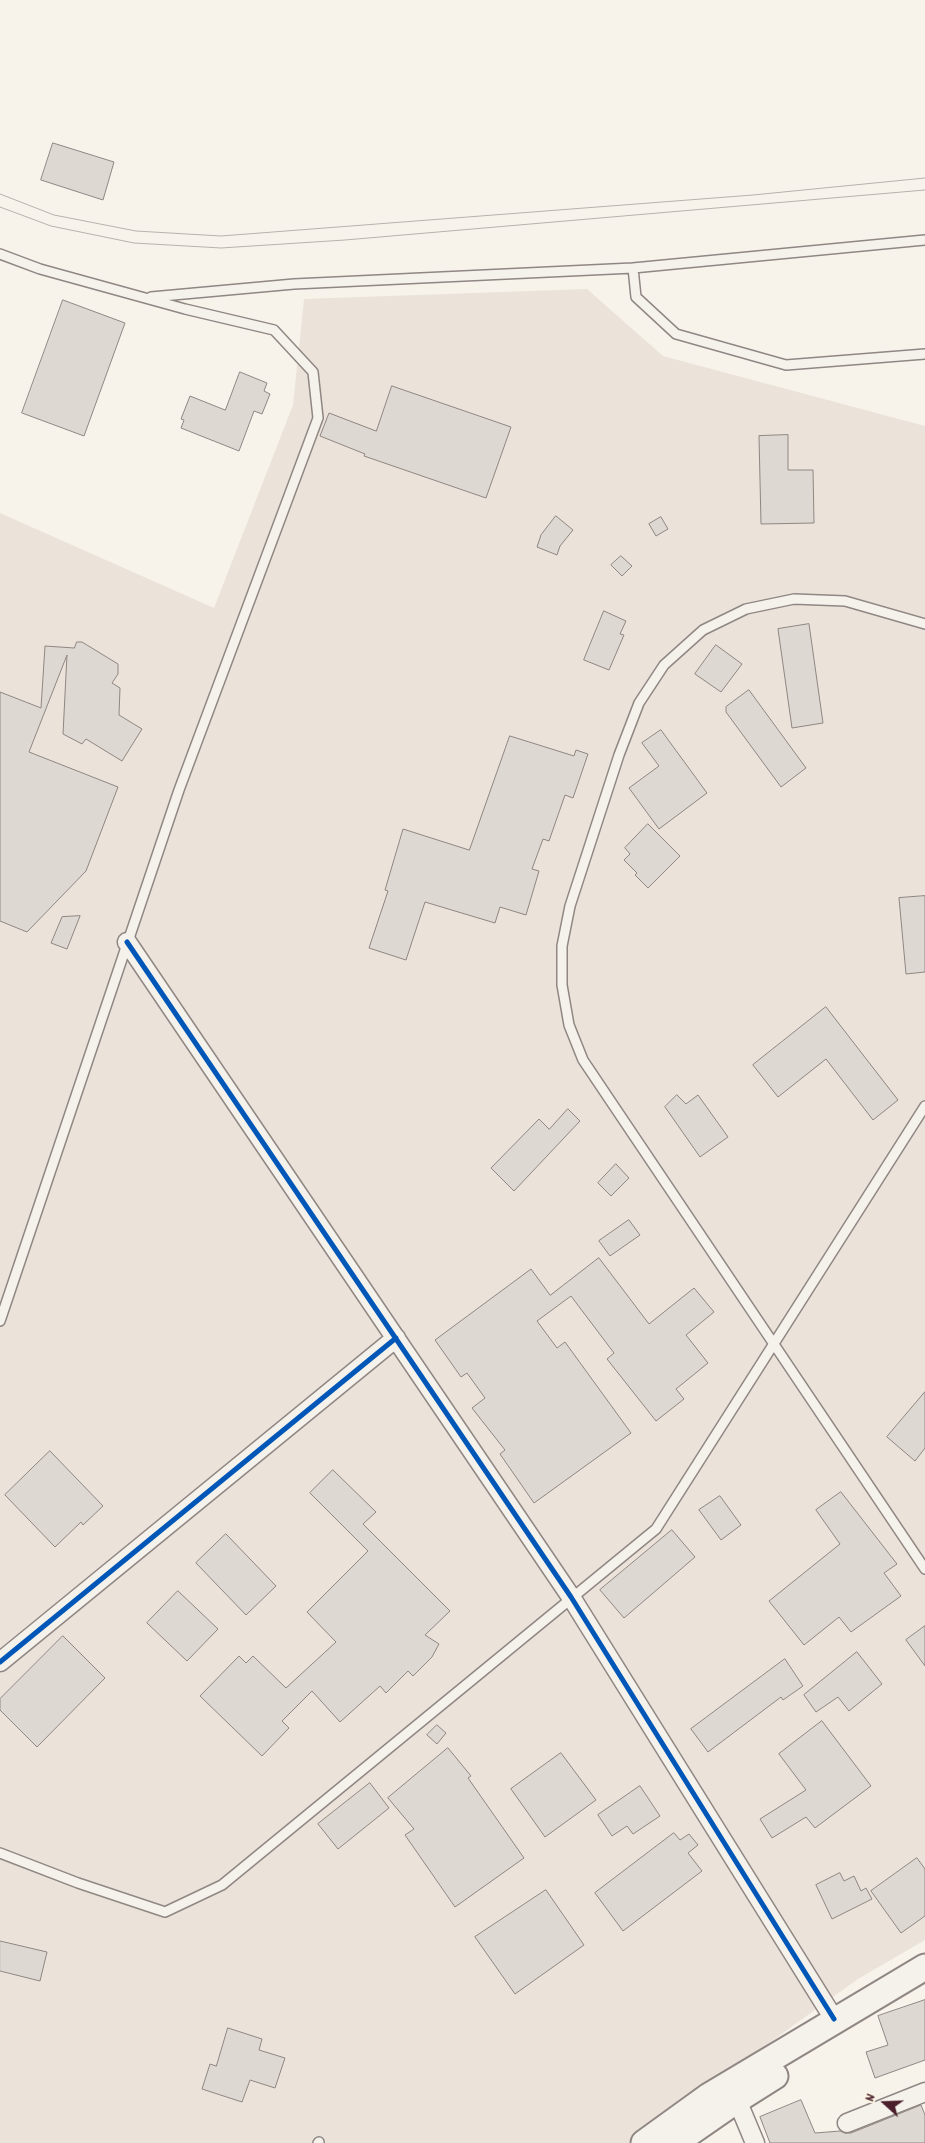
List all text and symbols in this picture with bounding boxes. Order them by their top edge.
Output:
north arrow [860,2078,910,2128]
text: N [860,2091,881,2105]

